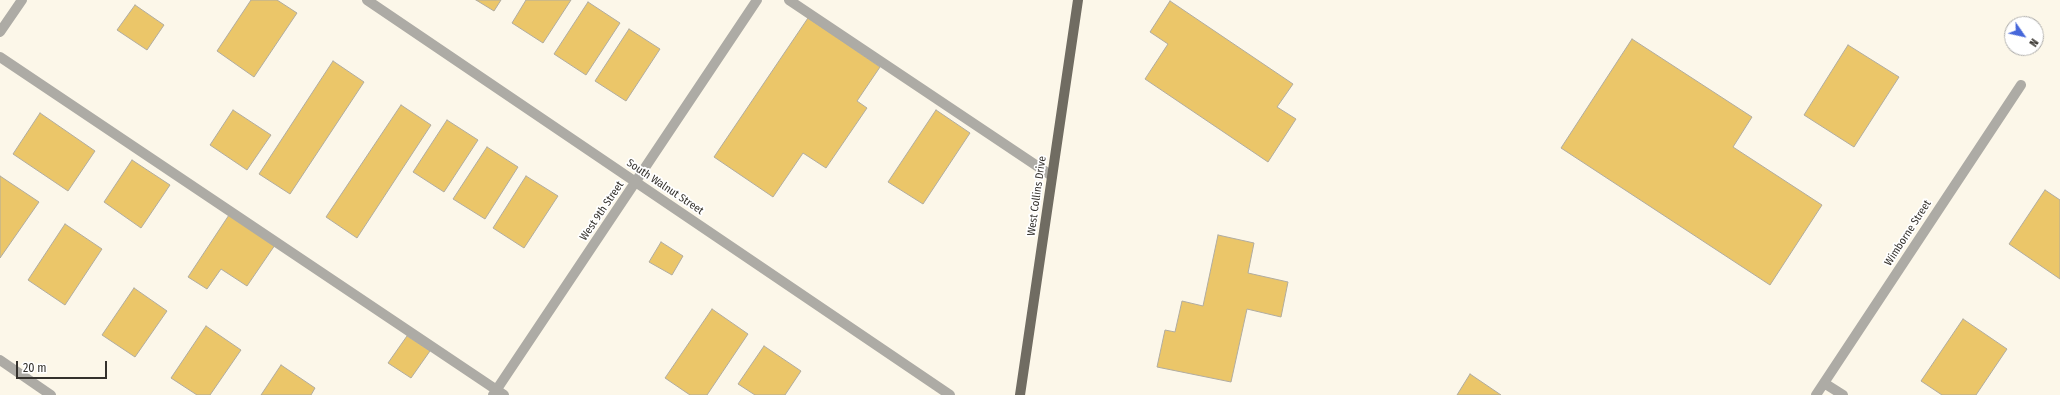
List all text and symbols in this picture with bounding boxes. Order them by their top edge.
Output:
north arrow [2004,16,2044,56]
text: N [2026,36,2041,49]
street label: West Collins Drive [1025,155,1049,237]
street label: South Walnut Street [624,156,706,218]
street label: West 9th Street [577,179,627,243]
street label: Wimborne Street [1882,198,1934,268]
scale bar [18,353,109,379]
text: 20 m [23,361,47,375]

